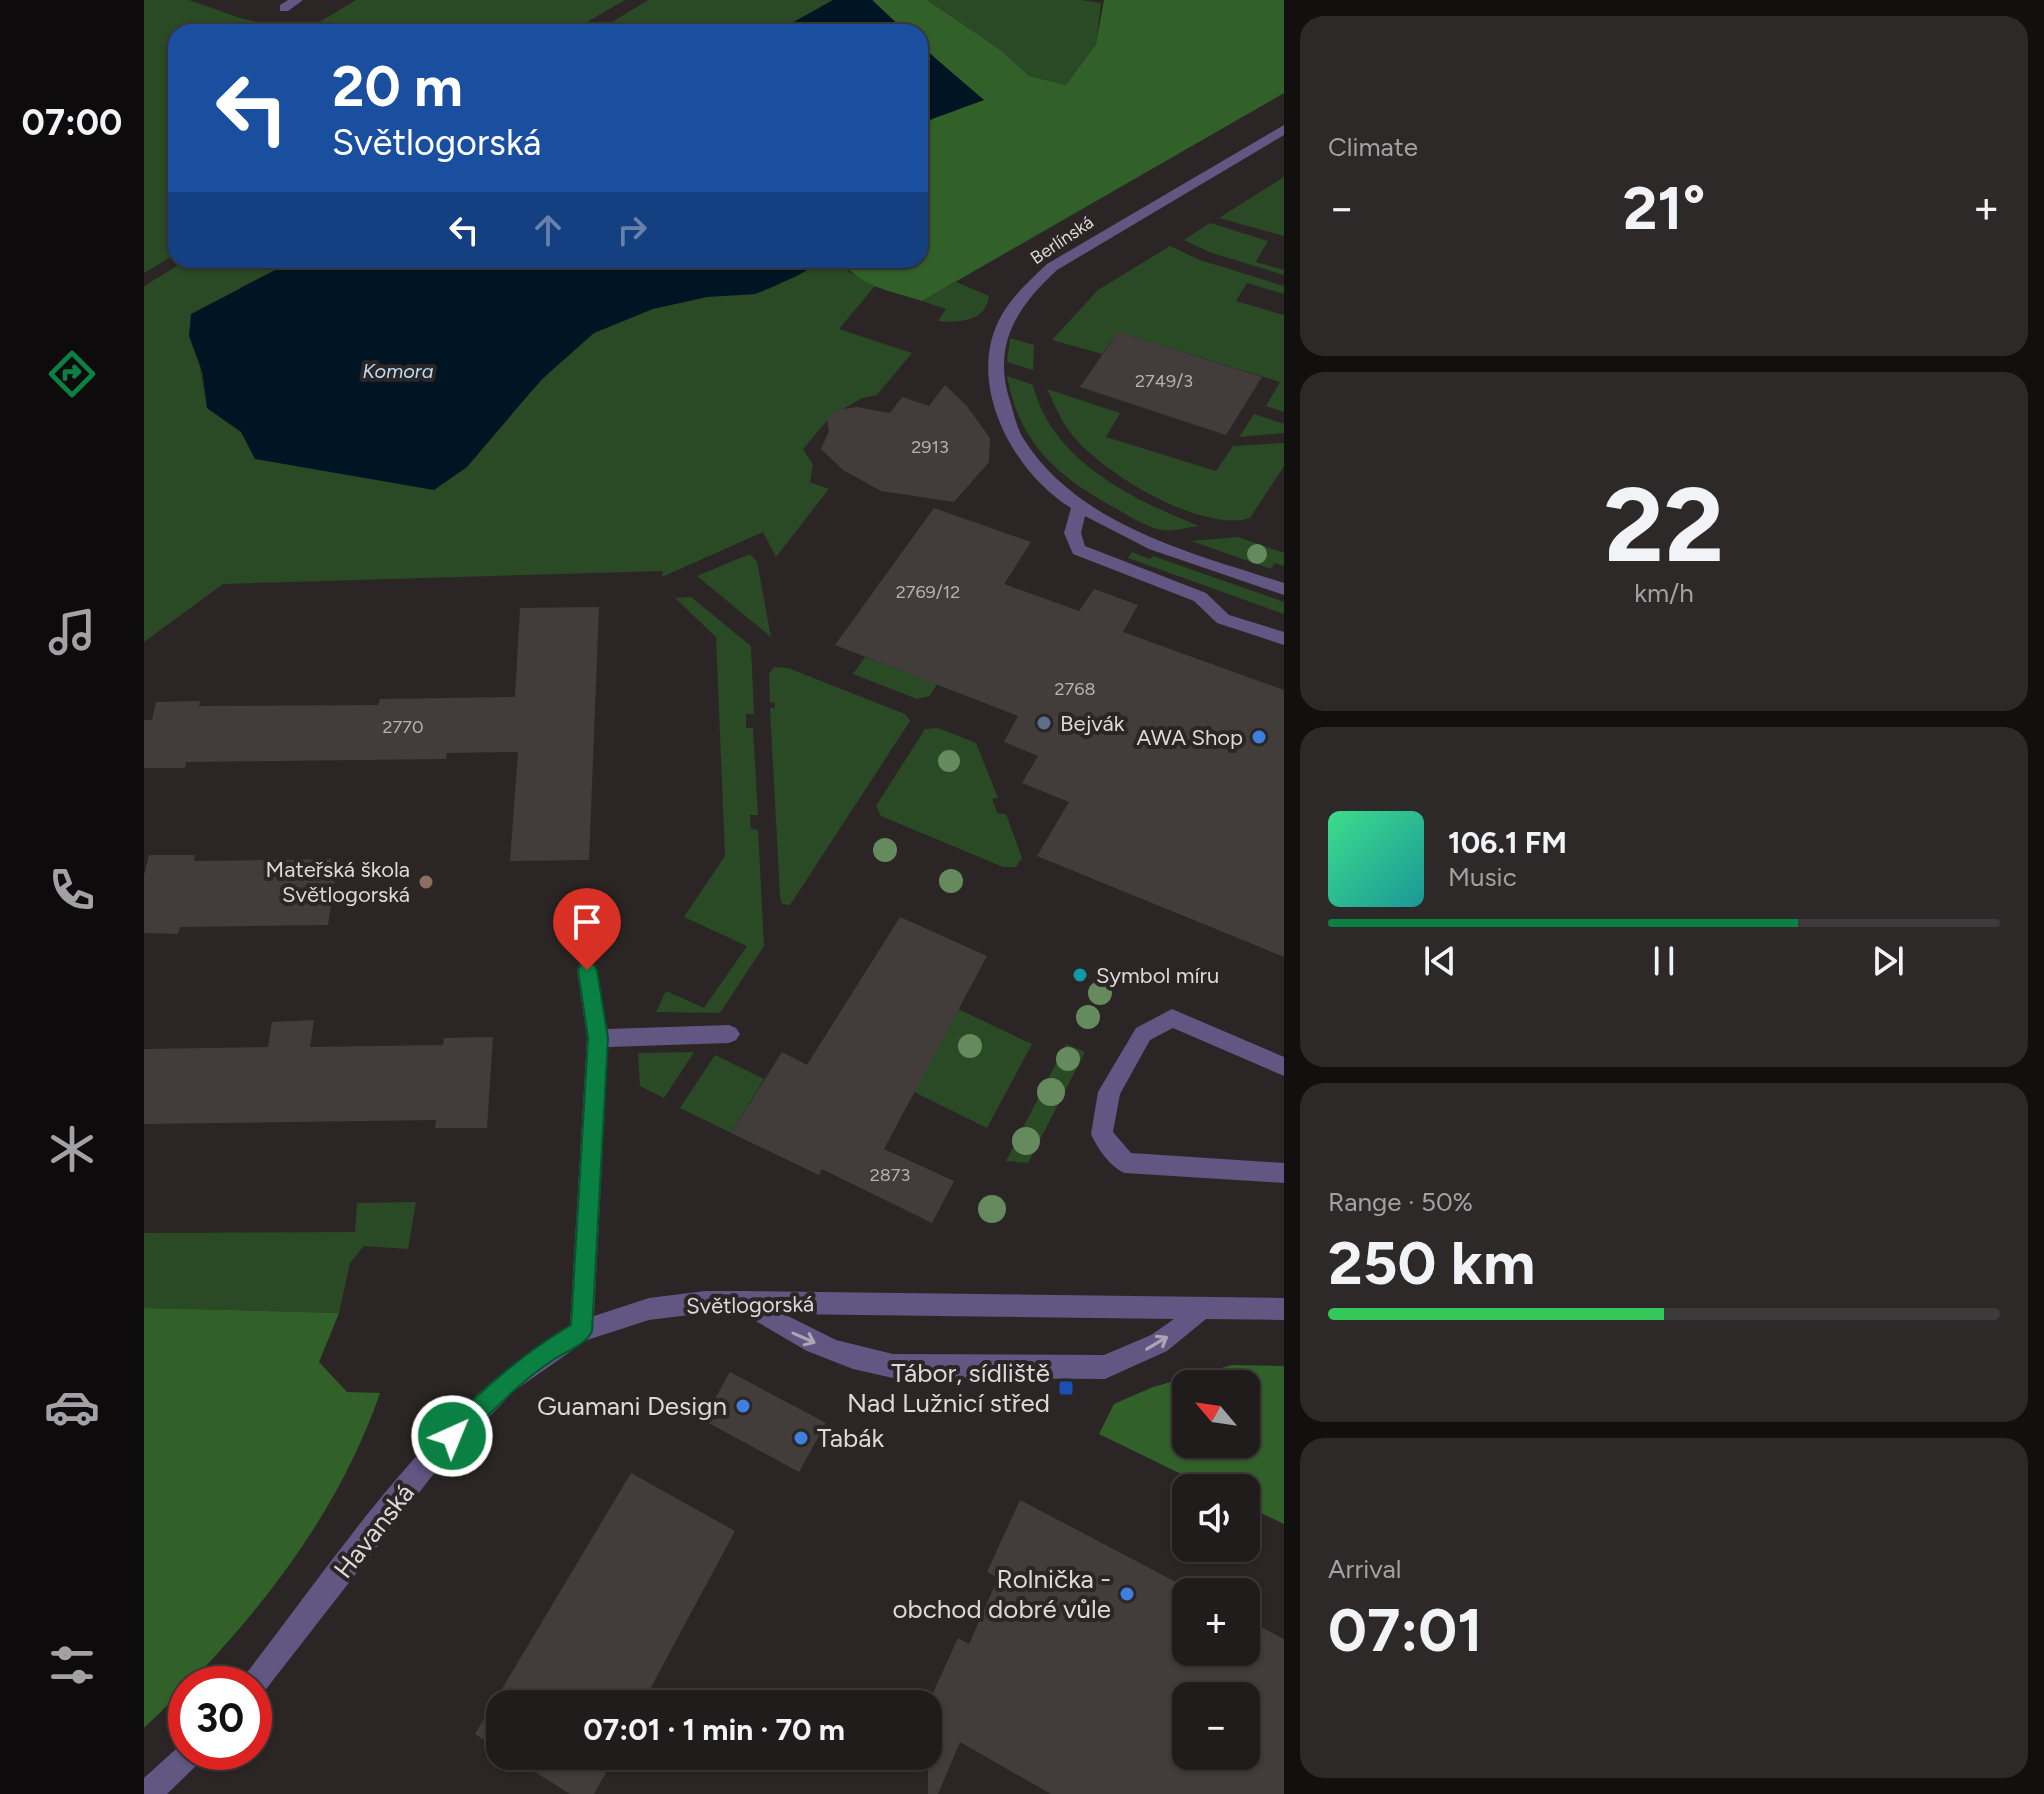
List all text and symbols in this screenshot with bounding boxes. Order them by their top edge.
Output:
text: 20 m [332,53,463,120]
icon: left [200,56,304,160]
text: 07:00 [22,101,122,144]
text: Světlogorská [332,121,541,164]
text: Climate [1328,131,1418,163]
text: 21° [1623,172,1705,244]
text: − [1328,181,1355,234]
text: + [1973,181,2000,234]
icon: left [442,208,486,252]
icon: ahead [526,208,570,252]
icon: right [610,208,654,252]
street label: Berlínská [1026,211,1098,269]
icon: directions [44,346,100,402]
water label: Komora [363,359,434,383]
house number: 2749/3 [1135,370,1193,392]
house number: 2913 [911,436,949,458]
text: 22 [1604,462,1724,587]
text: km/h [1634,577,1694,609]
house number: 2769/12 [896,581,960,603]
icon: music [44,604,100,660]
house number: 2768 [1055,678,1095,700]
place label: Bejvák [1060,710,1125,737]
marker: Bejvák [1035,714,1053,732]
house number: 2770 [383,716,423,738]
place label: AWA Shop [1137,724,1243,751]
marker: AWA Shop [1250,728,1268,746]
text: 106.1 FM [1448,824,1567,861]
place label: Mateřská škola Světlogorská [266,856,410,908]
text: Music [1448,861,1517,893]
icon: phone [44,862,100,918]
marker: Mateřská škola Světlogorská [417,873,435,891]
pin [553,888,621,970]
icon: arrive [565,900,609,944]
icon: previous [1418,939,1462,983]
icon: pause [1642,939,1686,983]
icon: next [1866,939,1910,983]
place label: Symbol míru [1096,962,1219,989]
marker: Symbol míru [1071,966,1089,984]
icon: climate [44,1121,100,1177]
house number: 2873 [870,1164,910,1186]
text: Range · 50% [1328,1186,1473,1218]
text: 250 km [1328,1227,1535,1299]
street label: Světlogorská [686,1290,814,1320]
one-way arrow [792,1331,816,1346]
one-way arrow [1145,1334,1168,1350]
place label: Tábor, sídliště Nad Lužnicí střed [847,1357,1050,1419]
north arrow [1172,1370,1260,1458]
map controls [1172,1370,1260,1770]
icon: car [44,1379,100,1435]
marker: Tábor, sídliště Nad Lužnicí střed [1057,1379,1075,1397]
place label: Guamani Design [537,1390,727,1422]
position arrow [410,1394,494,1478]
marker: Guamani Design [734,1397,752,1415]
place label: Tabák [817,1422,884,1454]
marker: Tabák [792,1429,810,1447]
button: sound [1172,1474,1260,1562]
street label: Havanská [327,1477,421,1585]
text: Arrival [1328,1553,1401,1585]
place label: Rolnička - obchod dobré vůle [892,1563,1111,1625]
button: + [1172,1578,1260,1666]
marker: Rolnička - obchod dobré vůle [1118,1585,1136,1603]
text: 07:01 [1328,1594,1483,1666]
icon: filters [44,1637,100,1693]
speed limit sign: 30 [168,1666,272,1770]
button: − [1172,1682,1260,1770]
text: 07:01 · 1 min · 70 m [583,1711,845,1748]

